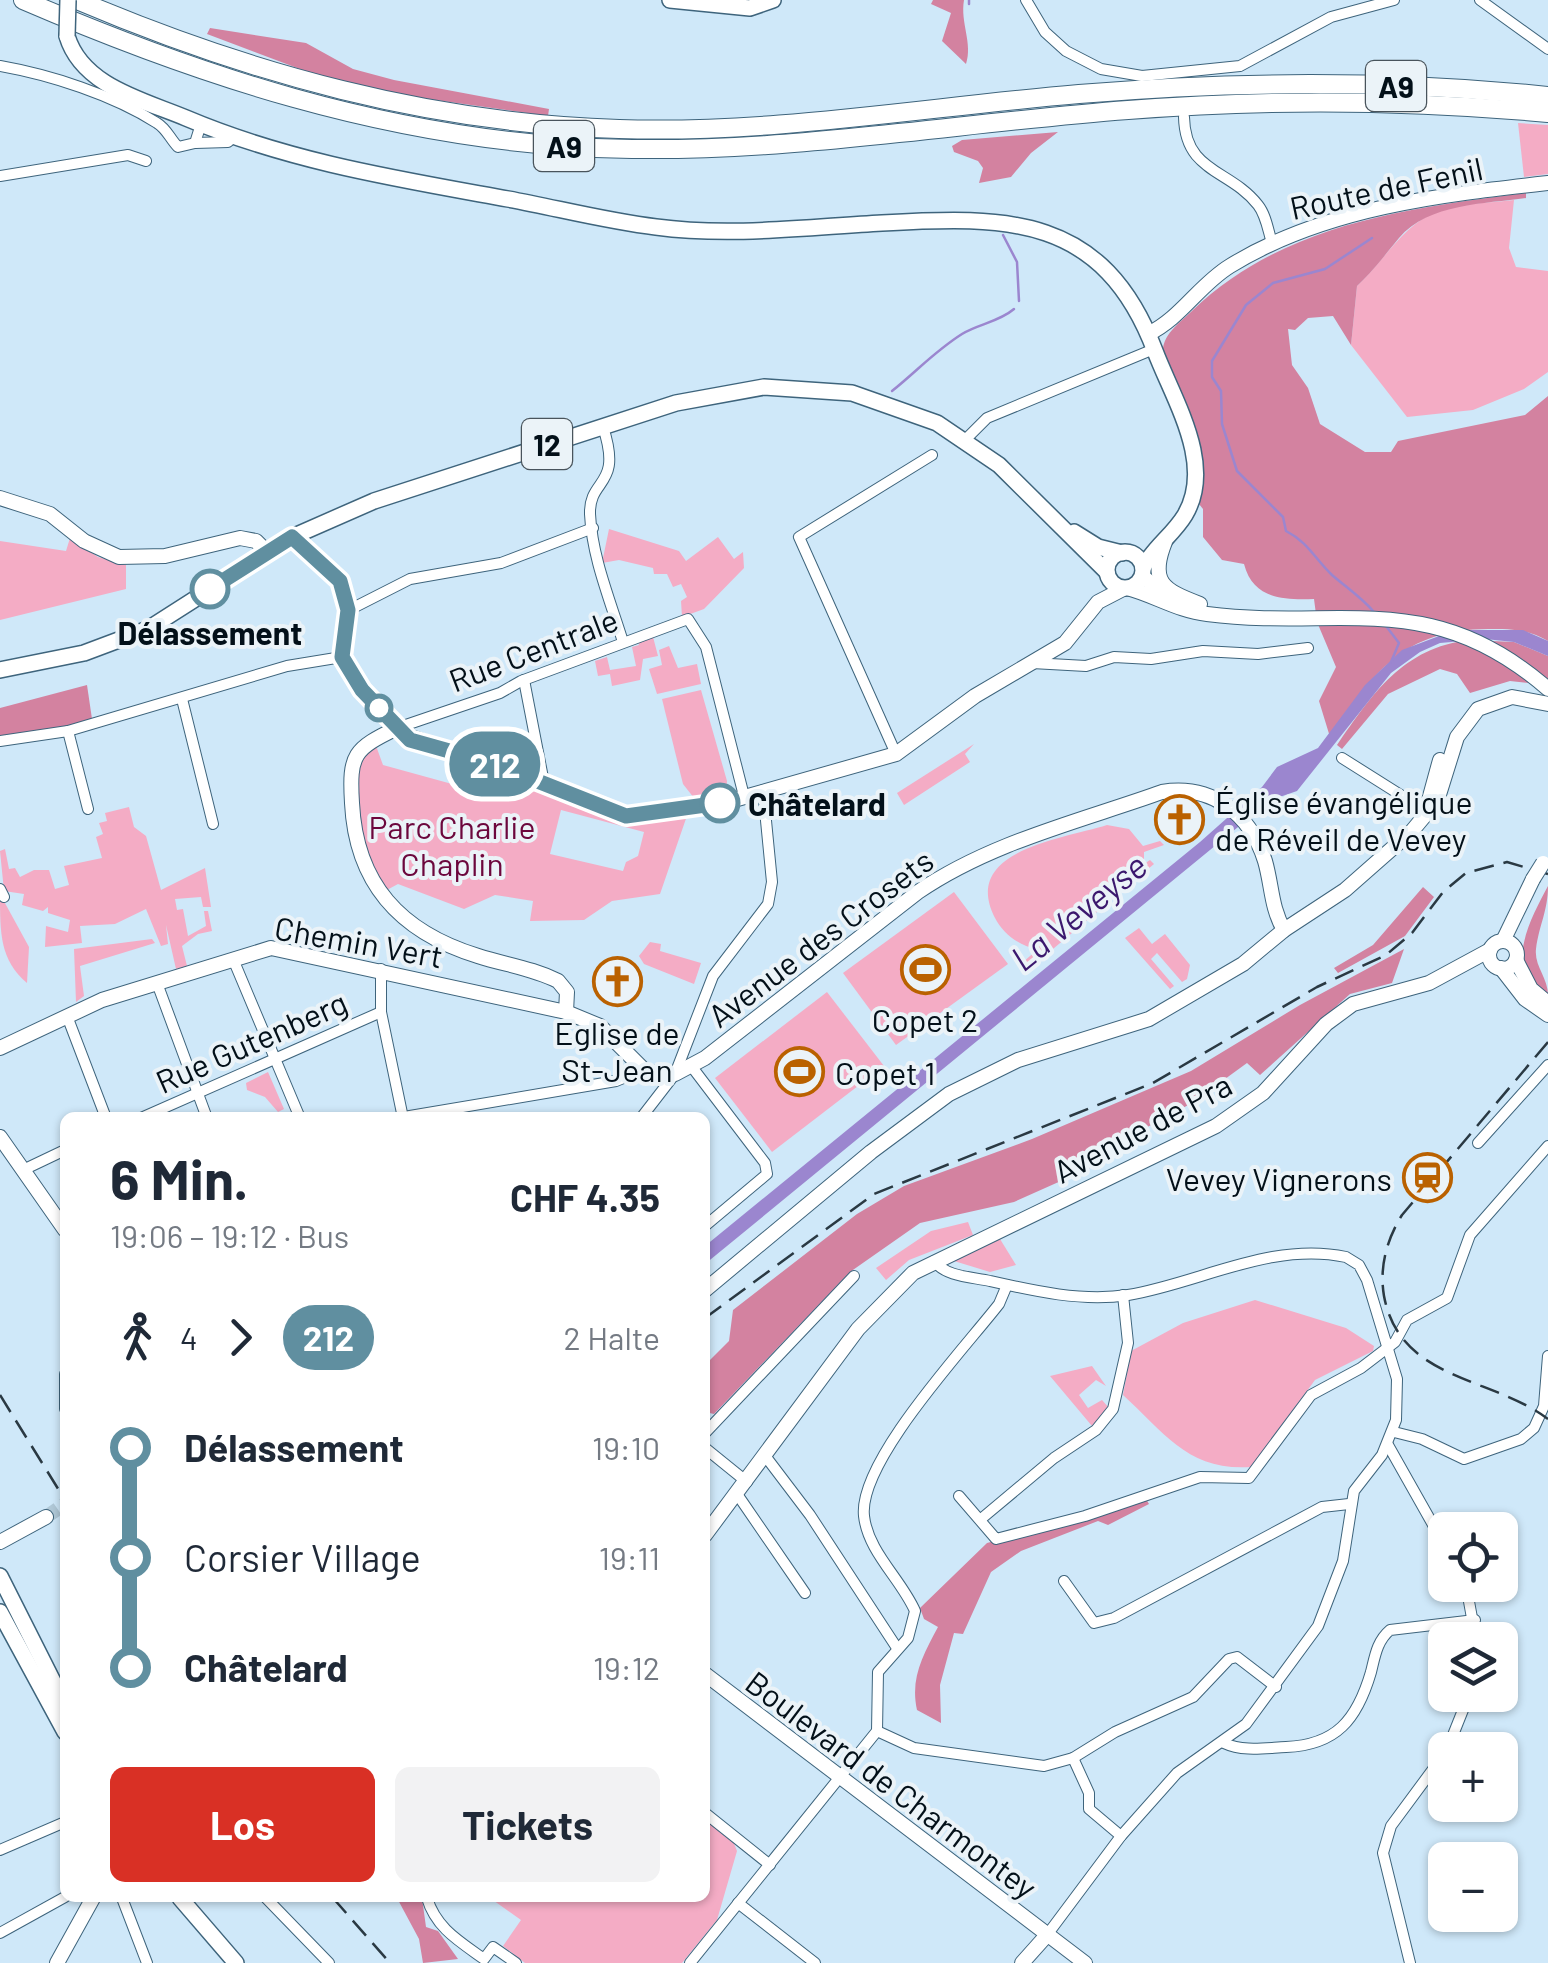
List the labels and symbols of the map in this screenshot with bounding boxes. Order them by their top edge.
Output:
road number: A9 [1366,61,1426,111]
road number: A9 [534,121,594,171]
street label: Route de Fenil [1286,148,1486,226]
road number: 12 [522,419,572,469]
marker: Délassement [191,570,229,608]
street label: Rue Centrale [443,599,623,699]
place label: Délassement [117,613,303,651]
unlabelled marker [366,695,392,721]
line badge: 212 [438,732,552,796]
place label: Église évangélique de Réveil de Vevey [1215,782,1473,857]
marker: Châtelard [701,784,739,822]
place label: Châtelard [748,784,886,822]
church icon: Église évangélique de Réveil de Vevey [1154,793,1206,845]
park label: Parc Charlie Chaplin [369,807,535,882]
street label: Avenue des Crosets [700,840,940,1034]
water label: La Veveyse [1002,843,1154,979]
street label: Chemin Vert [272,908,446,974]
sports icon: Copet 2 [899,943,951,995]
church icon: Eglise de St-Jean [591,956,643,1008]
street label: Rue Gutenberg [150,982,352,1100]
place label: Copet 2 [872,1000,978,1038]
place label: Eglise de St-Jean [554,1013,680,1088]
sports icon: Copet 1 [774,1046,826,1098]
place label: Copet 1 [835,1053,935,1091]
street label: Avenue de Pra [1047,1064,1237,1190]
station icon: Vevey Vignerons [1401,1152,1453,1204]
place label: Vevey Vignerons [1166,1159,1392,1197]
street label: Boulevard de Charmontey [739,1662,1045,1906]

